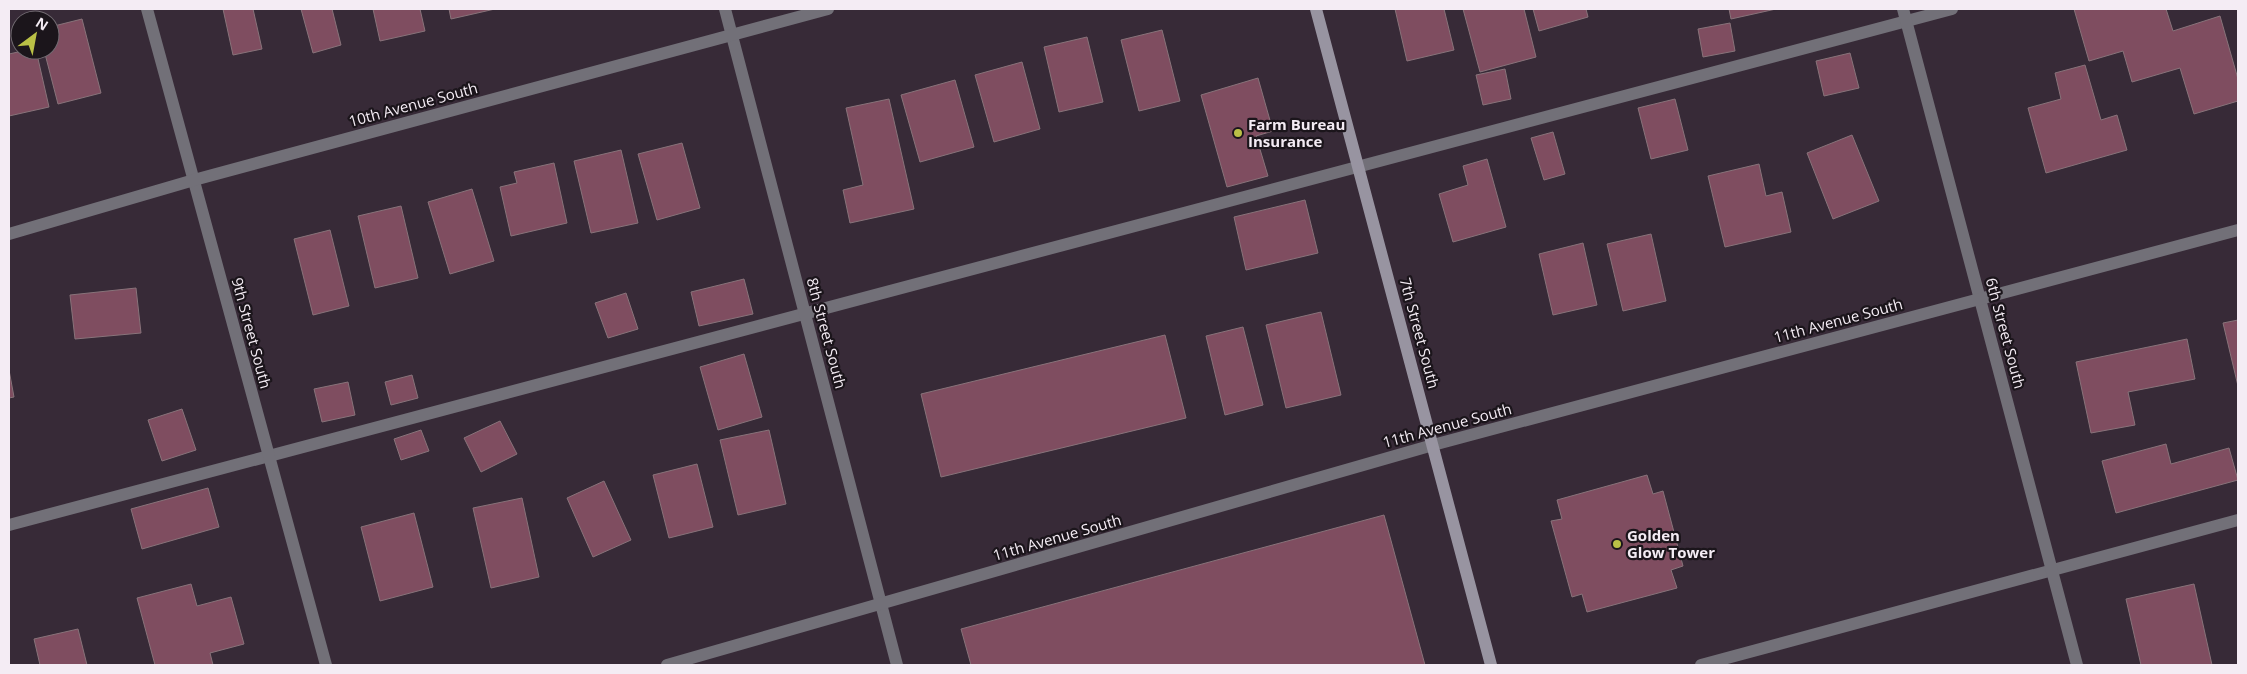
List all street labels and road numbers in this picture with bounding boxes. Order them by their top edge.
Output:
street label: 10th Avenue South [346,77,480,131]
street label: 9th Street South [228,275,276,391]
street label: 8th Street South [803,275,851,391]
street label: 7th Street South [1396,275,1444,391]
street label: 6th Street South [1982,275,2030,391]
street label: 11th Avenue South [1771,293,1905,347]
street label: 11th Avenue South [1380,398,1514,452]
street label: 11th Avenue South [990,509,1124,565]

